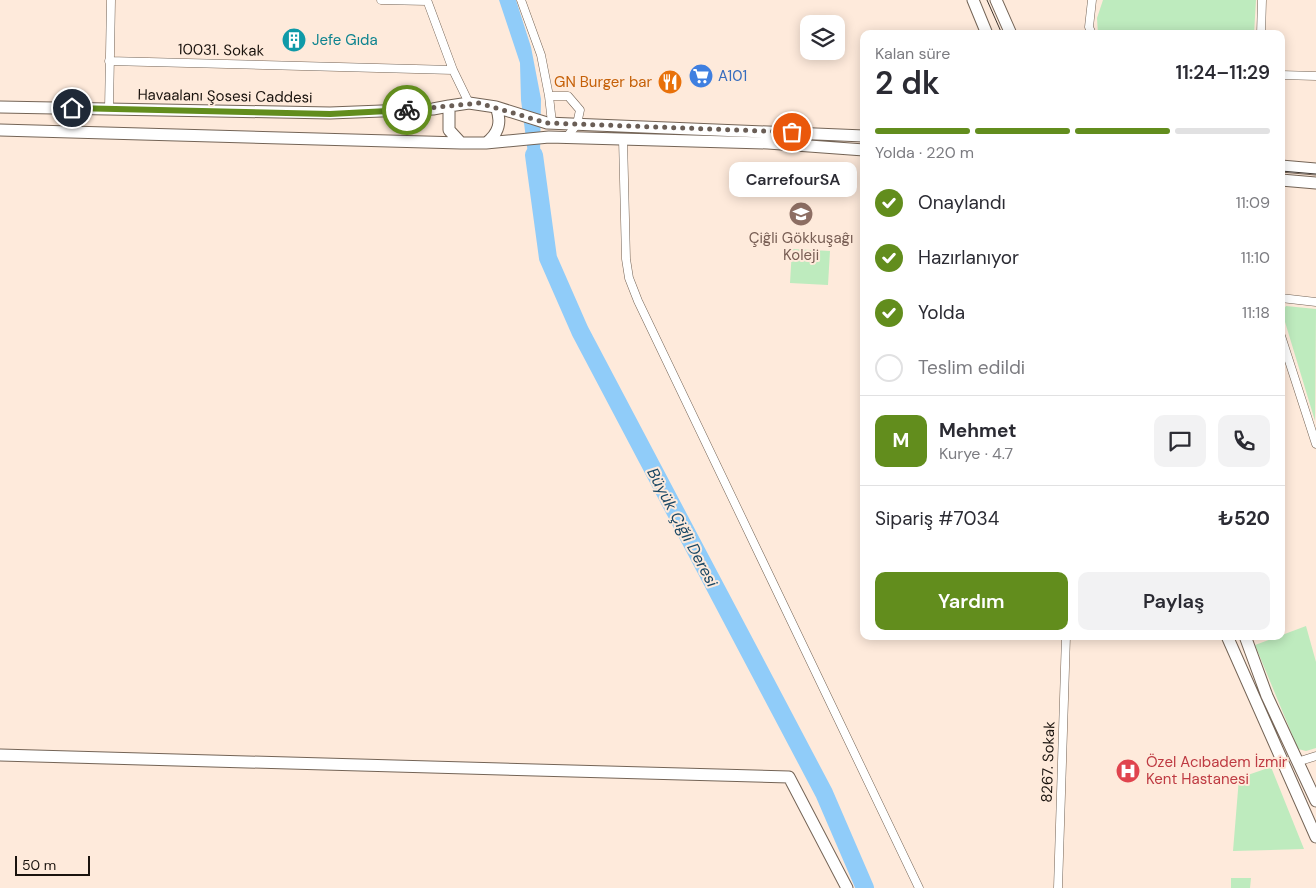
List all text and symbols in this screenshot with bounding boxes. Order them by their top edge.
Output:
map controls [800,15,845,60]
button: layers [800,15,845,60]
building icon: Jefe Gıda [281,27,307,53]
place label: Jefe Gıda [312,30,378,50]
street label: 10031. Sokak [178,39,265,61]
text: Kalan süre [875,43,950,64]
text: 11:24–11:29 [1176,60,1270,85]
text: 2 dk [875,62,940,104]
supermarket icon: A101 [688,63,714,89]
place label: A101 [718,66,747,86]
restaurant icon: GN Burger bar [657,69,683,95]
place label: GN Burger bar [554,72,652,92]
street label: Havaalanı Şosesi Caddesi [137,84,313,108]
courier [382,85,432,135]
pin [51,87,93,129]
icon: home [58,94,86,122]
icon: bike [393,96,421,124]
pin [771,111,813,153]
icon: bag [778,118,806,146]
text: Yolda · 220 m [875,142,974,163]
callout: CarrefourSA [728,162,856,197]
text: CarrefourSA [746,169,840,190]
icon: check [875,189,903,217]
text: Onaylandı [918,190,1006,215]
text: 11:09 [1236,192,1270,213]
school or university icon: Çiĝli Gökkuşaĝı Koleji [788,201,814,227]
place label: Çiĝli Gökkuşaĝı Koleji [749,228,853,265]
icon: check [875,244,903,272]
text: Hazırlanıyor [918,245,1019,270]
text: 11:10 [1241,247,1270,268]
icon: check [875,299,903,327]
text: Yolda [918,300,965,325]
text: 11:18 [1242,302,1270,323]
text: Teslim edildi [918,355,1025,380]
button: chat [1154,415,1206,467]
button: phone [1218,415,1270,467]
text: Mehmet [939,418,1016,443]
text: M [893,428,909,453]
text: Kurye · 4.7 [939,443,1013,464]
water label: Büyük Çiğli Deresi [642,464,723,591]
text: Sipariş #7034 [875,506,999,531]
text: ₺520 [1218,506,1270,531]
button: Yardım [875,572,1068,630]
button: Paylaş [1078,572,1270,630]
street label: 8267. Sokak [1037,721,1059,803]
place label: Özel Acıbadem İzmir Kent Hastanesi [1146,752,1288,789]
hospital icon: Özel Acıbadem İzmir Kent Hastanesi [1115,758,1141,784]
scale bar [15,853,90,876]
text: 50 m [22,856,56,874]

